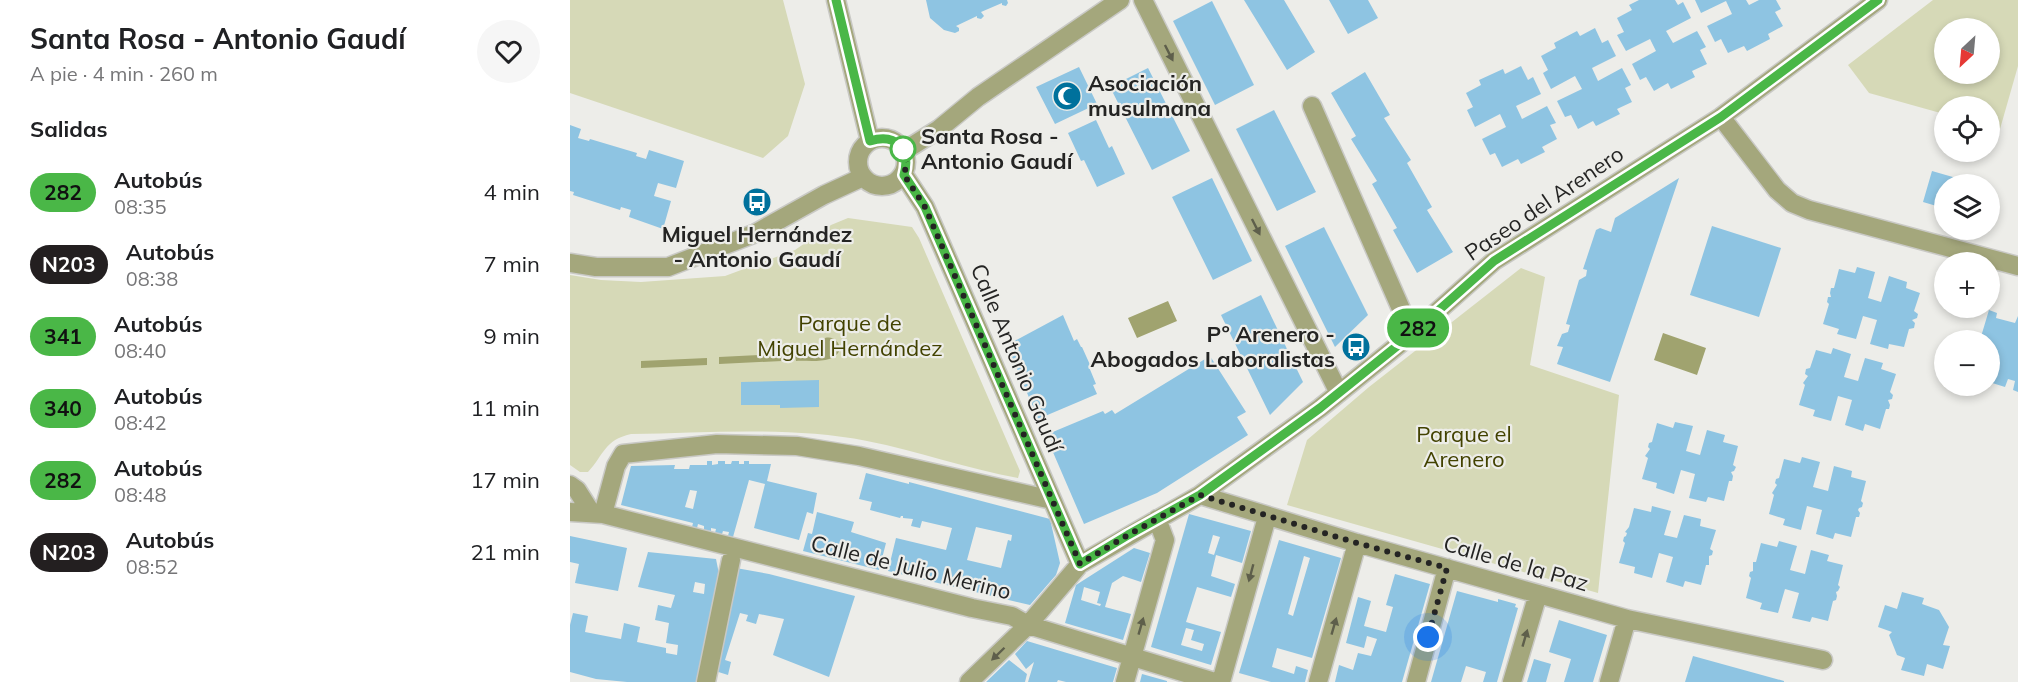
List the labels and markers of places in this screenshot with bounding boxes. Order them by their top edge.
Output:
place label: Asociación musulmana [1088,69,1211,122]
mosque icon: Asociación musulmana [1051,80,1083,112]
place label: Santa Rosa - Antonio Gaudí [921,122,1074,175]
marker: Santa Rosa - Antonio Gaudí [890,136,916,162]
bus stop icon: Miguel Hernández - Antonio Gaudí [741,186,773,218]
place label: Miguel Hernández - Antonio Gaudí [662,220,852,273]
place label: Pº Arenero - Abogados Laboralistas [1091,320,1335,373]
bus stop icon: Pº Arenero - Abogados Laboralistas [1340,331,1372,363]

